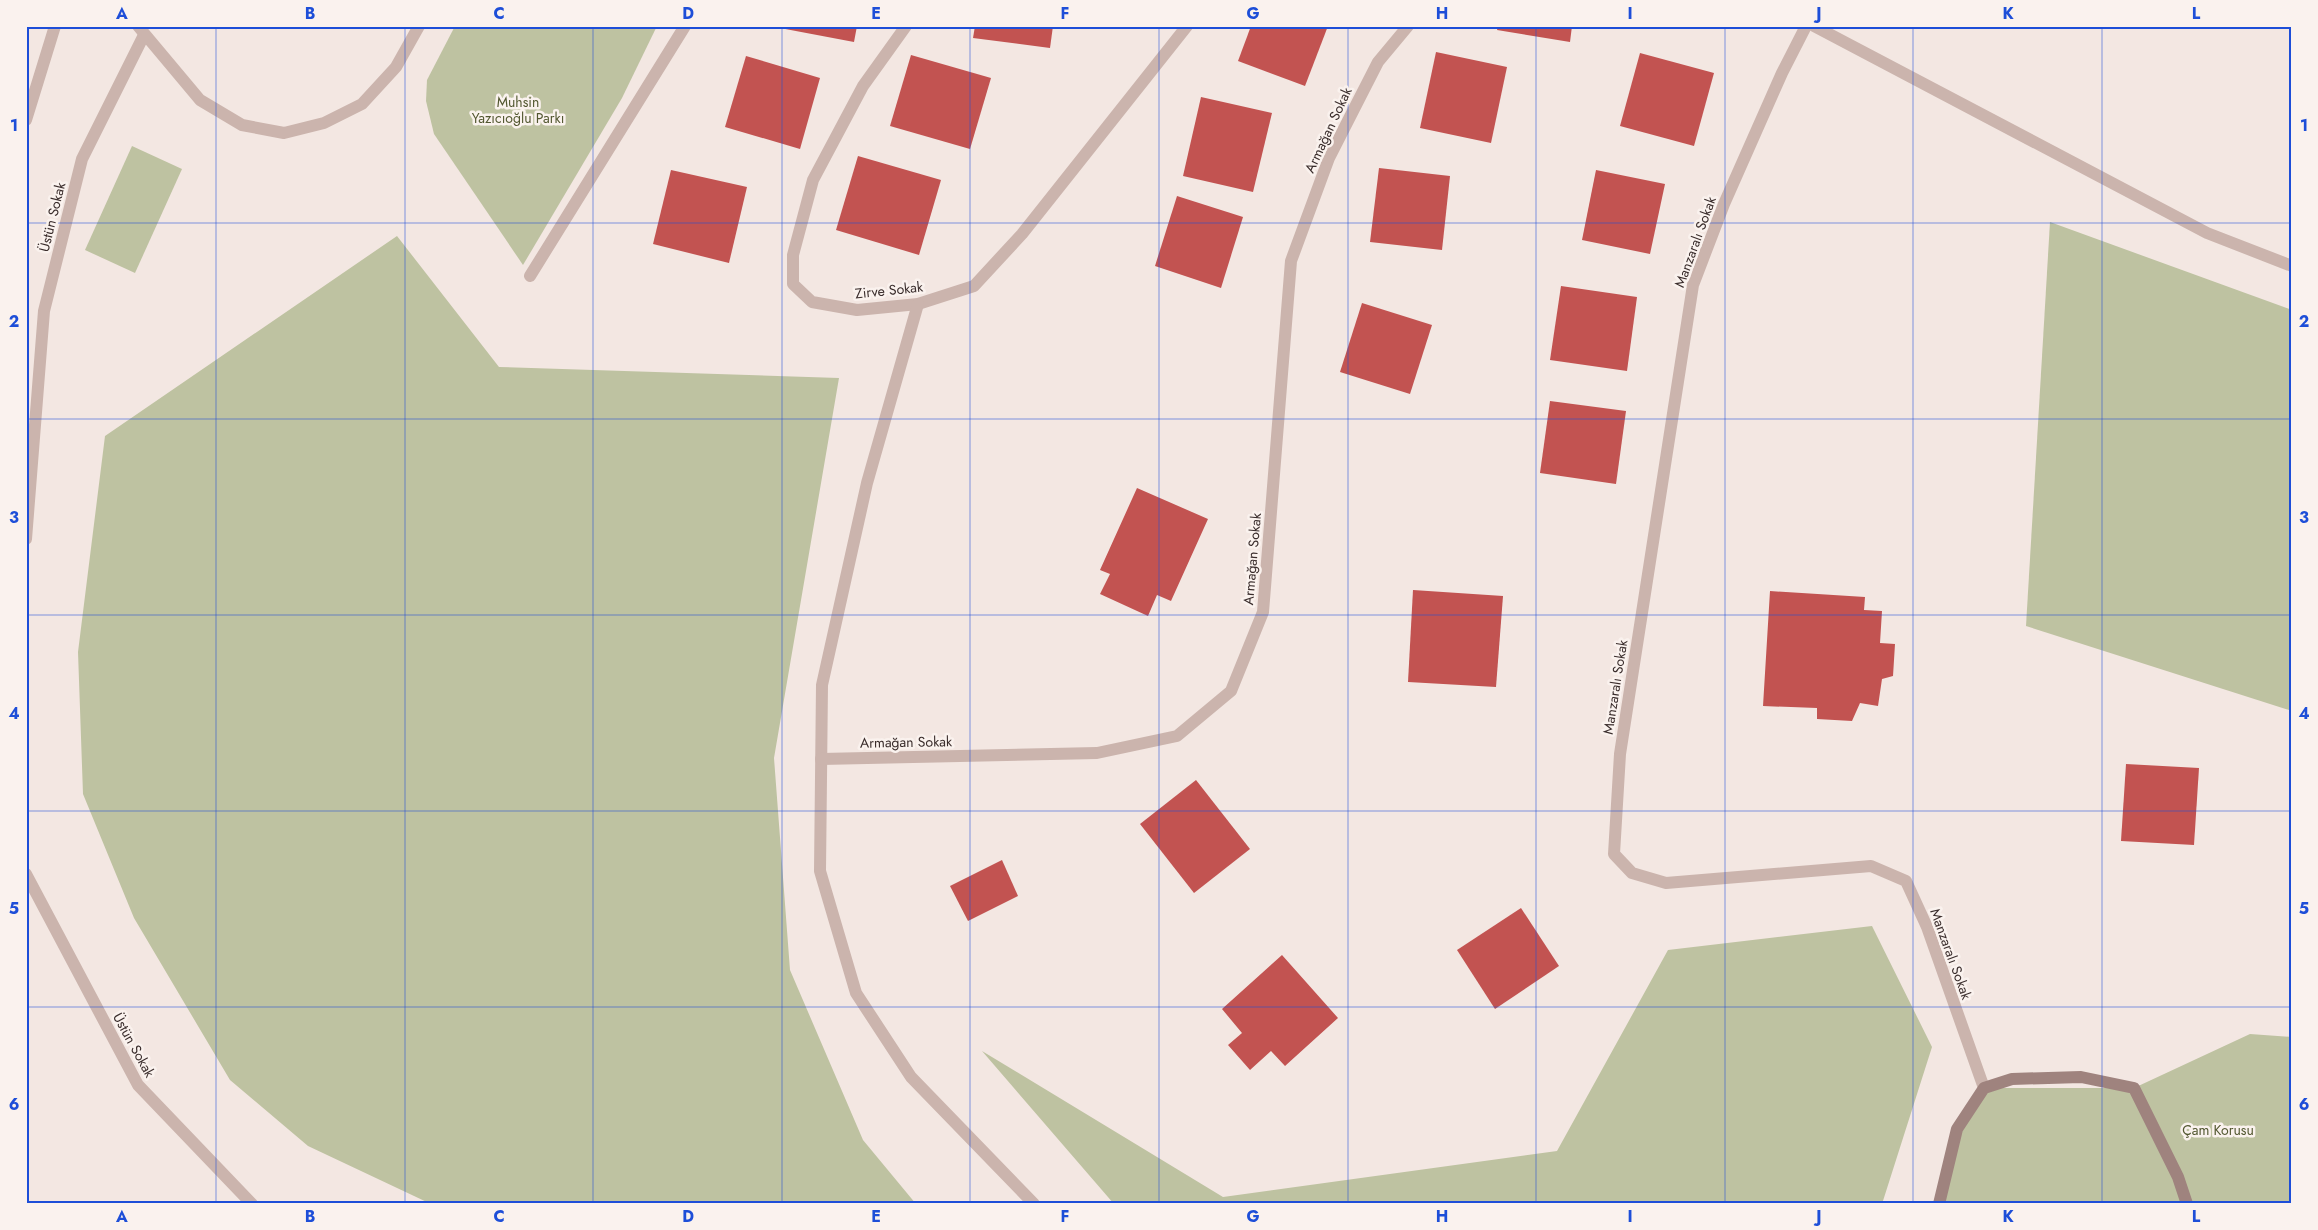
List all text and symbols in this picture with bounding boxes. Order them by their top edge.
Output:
text: A [115,2,128,25]
text: B [305,2,315,25]
text: C [493,2,505,25]
text: D [682,2,694,25]
text: E [871,2,881,25]
text: F [1061,2,1069,25]
text: G [1246,2,1260,25]
text: H [1436,2,1448,25]
text: I [1627,2,1633,25]
text: J [1813,2,1822,25]
text: K [2002,2,2014,25]
text: L [2192,2,2201,25]
street label: Armağan Sokak [1299,83,1357,176]
park label: Muhsin Yazıcıoğlu Parkı [472,92,564,128]
text: 1 [10,114,18,137]
text: 1 [2300,114,2308,137]
street label: Üstün Sokak [34,179,70,254]
street label: Manzaralı Sokak [1669,193,1721,290]
street label: Zirve Sokak [854,276,925,304]
text: 2 [9,310,19,333]
text: 2 [2299,310,2309,333]
text: 3 [9,506,19,529]
text: 3 [2299,506,2309,529]
street label: Armağan Sokak [1238,511,1266,606]
street label: Manzaralı Sokak [1598,637,1632,736]
text: 4 [8,702,20,725]
text: 4 [2298,702,2310,725]
street label: Armağan Sokak [860,731,953,753]
text: 5 [9,897,19,920]
text: 5 [2299,897,2309,920]
street label: Manzaralı Sokak [1925,906,1977,1003]
street label: Üstün Sokak [108,1009,160,1082]
text: 6 [9,1093,19,1116]
text: 6 [2299,1093,2309,1116]
park label: Çam Korusu [2182,1120,2254,1140]
text: A [115,1205,128,1228]
text: B [305,1205,315,1228]
text: C [493,1205,505,1228]
text: D [682,1205,694,1228]
text: E [871,1205,881,1228]
text: F [1061,1205,1069,1228]
text: G [1246,1205,1260,1228]
text: H [1436,1205,1448,1228]
text: I [1627,1205,1633,1228]
text: J [1813,1205,1822,1228]
text: K [2002,1205,2014,1228]
text: L [2192,1205,2201,1228]

